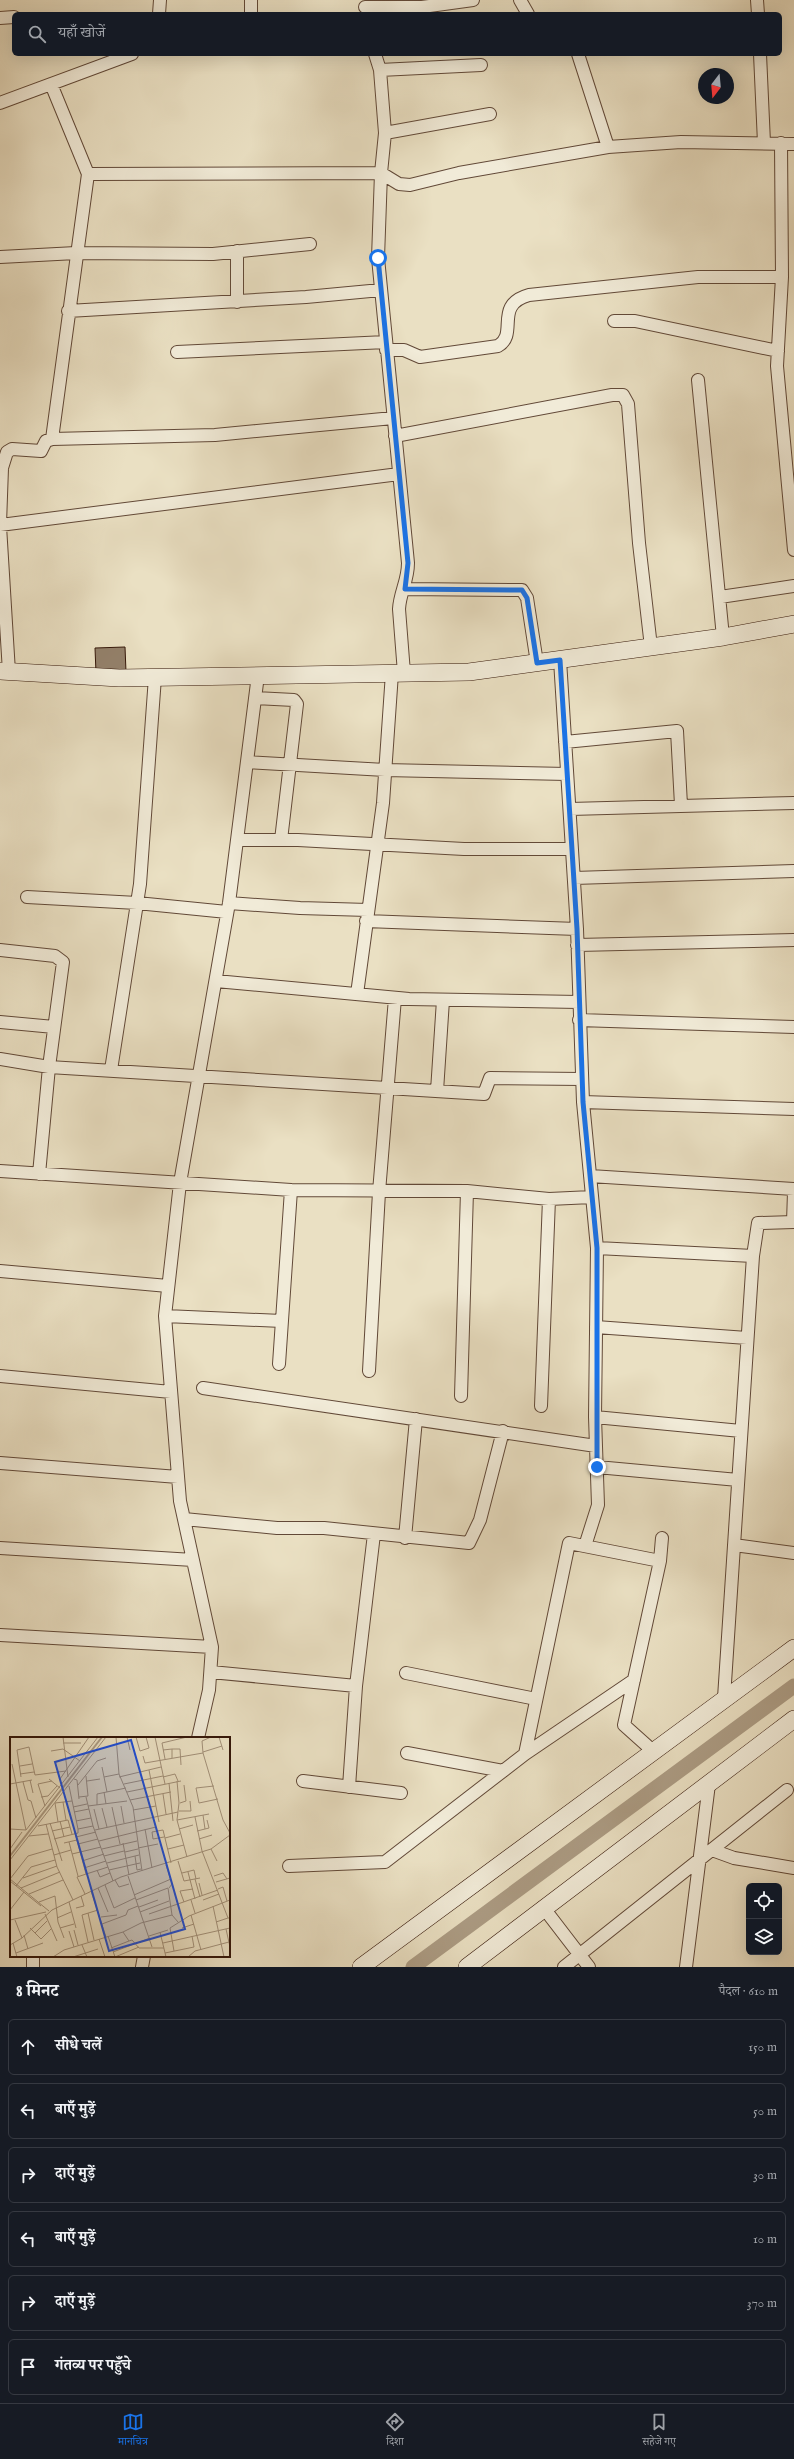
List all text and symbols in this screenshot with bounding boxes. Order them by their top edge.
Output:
search box [12,12,782,56]
icon: search [26,23,48,45]
text: यहाँ खोजें [58,23,105,42]
north arrow [698,68,734,104]
route start [369,249,387,267]
route end [588,1458,606,1476]
inset map [10,1737,230,1957]
map controls [746,1883,782,1955]
button: locate [746,1883,782,1919]
button: layers [746,1919,782,1955]
text: 8 मिनट [16,1981,59,2002]
text: पैदल · 610 m [719,1983,778,2000]
icon: ahead [17,2036,39,2058]
text: सीधे चलें [55,2036,102,2055]
text: 150 m [748,2039,777,2056]
icon: left [17,2100,39,2122]
text: बाएँ मुड़ें [55,2100,95,2119]
text: 50 m [753,2103,777,2120]
icon: right [17,2164,39,2186]
text: दाएँ मुड़ें [55,2164,95,2183]
text: 30 m [753,2167,777,2184]
icon: left [17,2228,39,2250]
text: बाएँ मुड़ें [55,2228,95,2247]
text: 10 m [753,2231,777,2248]
icon: right [17,2292,39,2314]
text: दाएँ मुड़ें [55,2292,95,2311]
text: 370 m [747,2295,777,2312]
icon: arrive [17,2356,39,2378]
text: गंतव्य पर पहुँचे [55,2356,131,2375]
tab: मानचित्र [118,2411,148,2452]
tab: दिशा [384,2411,406,2452]
tab: सहेजे गए [642,2411,676,2452]

